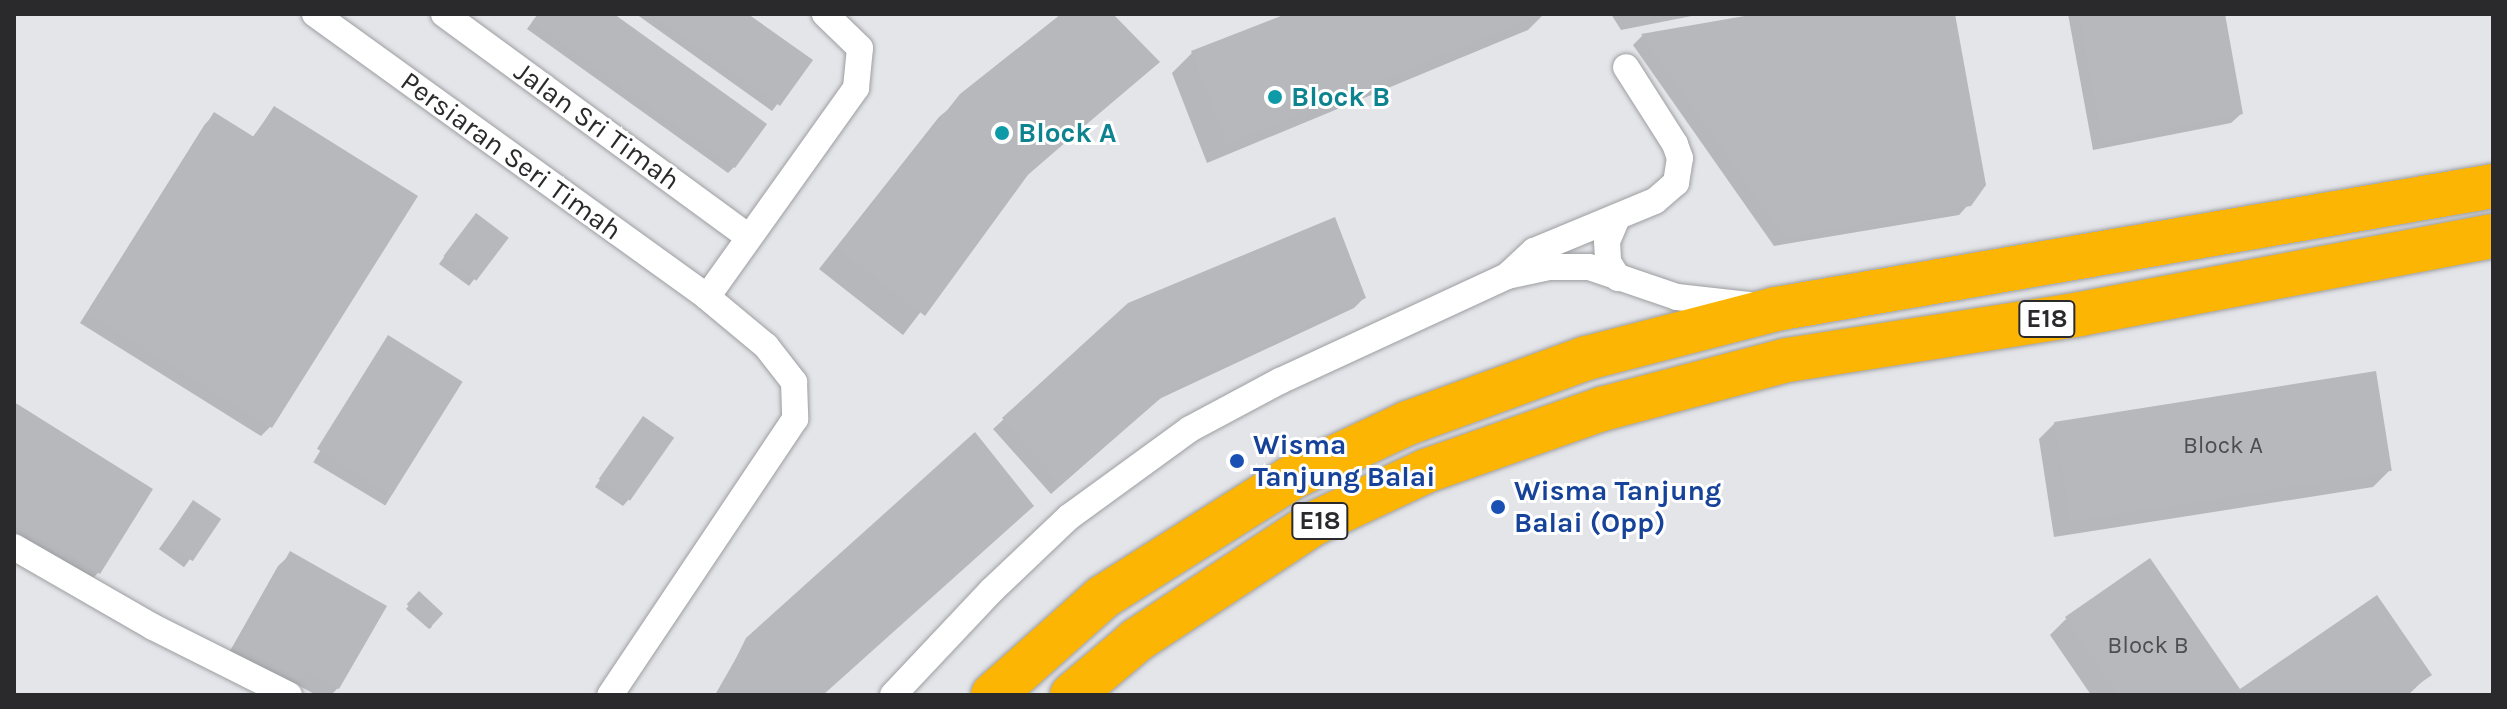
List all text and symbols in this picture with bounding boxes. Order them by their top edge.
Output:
street label: Jalan Sri Timah [508,55,686,197]
street label: Persiaran Seri Timah [394,65,628,247]
place label: Block B [1291,80,1390,114]
marker: Block B [1266,88,1284,106]
place label: Block A [1018,116,1117,150]
marker: Block A [993,124,1011,142]
road number: E18 [2017,297,2077,341]
place label: Wisma Tanjung Balai [1253,428,1435,494]
house number: Block A [2183,432,2263,460]
marker: Wisma Tanjung Balai [1228,452,1246,470]
place label: Wisma Tanjung Balai (Opp) [1514,474,1721,540]
marker: Wisma Tanjung Balai (Opp) [1489,498,1507,516]
road number: E18 [1290,499,1350,543]
house number: Block B [2107,632,2189,660]

